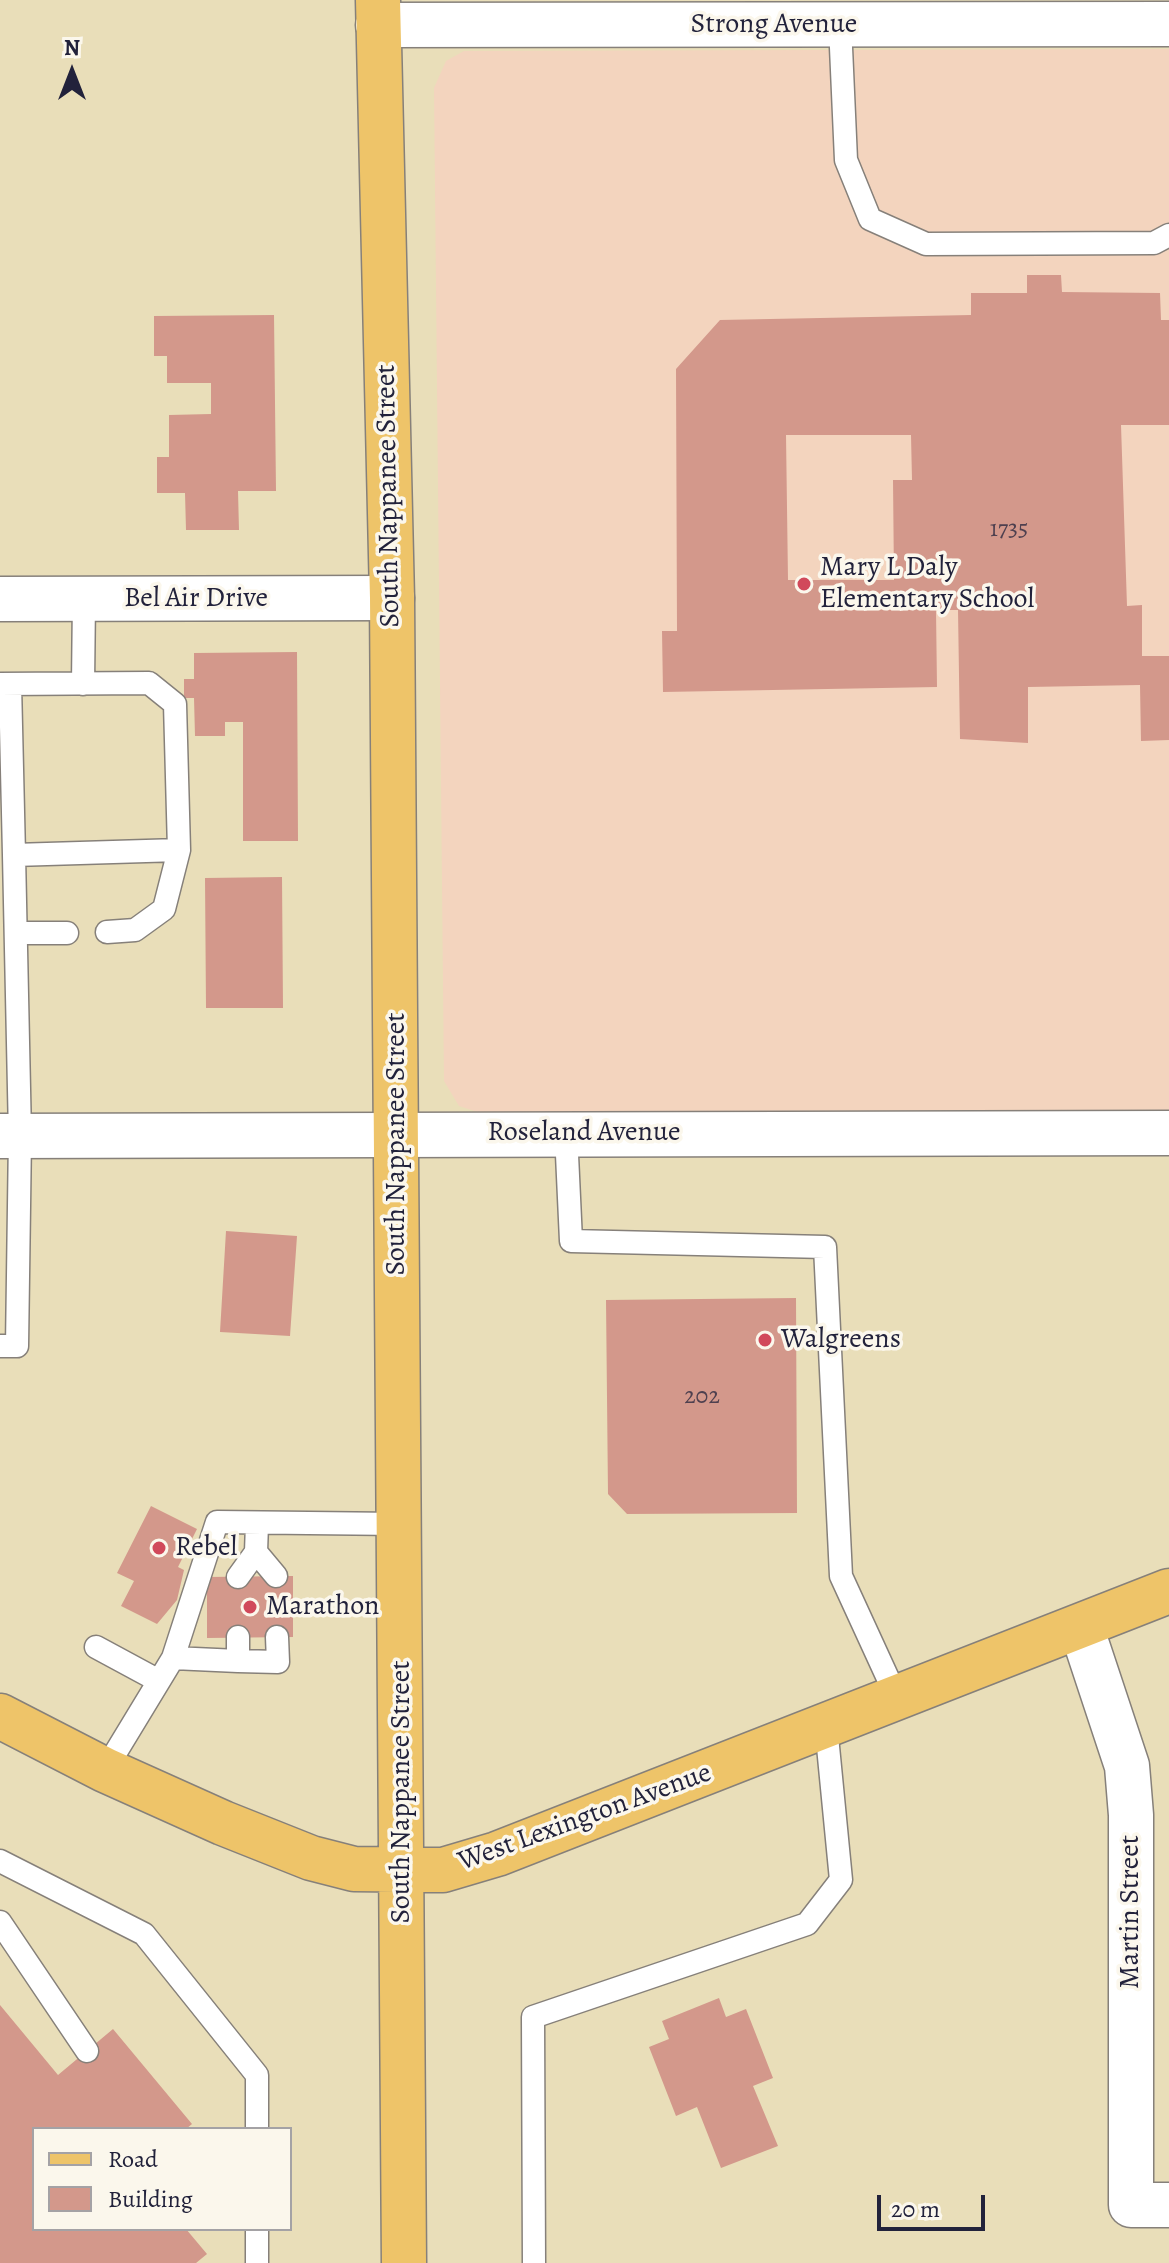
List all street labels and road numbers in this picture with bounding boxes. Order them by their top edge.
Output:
street label: Strong Avenue [691,8,857,42]
street label: South Nappanee Street [370,364,408,628]
street label: Bel Air Drive [124,582,268,616]
street label: South Nappanee Street [380,1012,414,1276]
street label: Roseland Avenue [487,1116,681,1150]
street label: South Nappanee Street [385,1660,419,1924]
street label: West Lexington Avenue [454,1757,716,1879]
street label: Martin Street [1114,1835,1148,1989]

